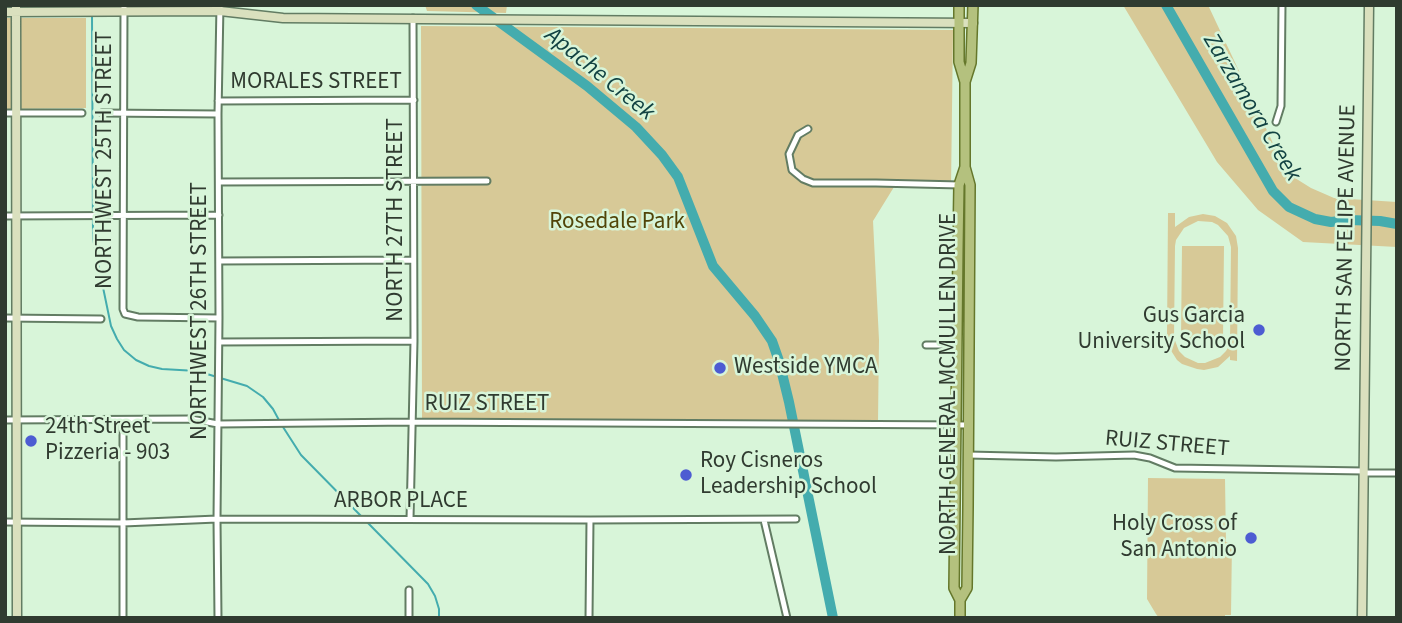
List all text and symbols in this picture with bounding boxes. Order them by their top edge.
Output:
water label: Apache Creek [538,22,660,128]
water label: Zarzamora Creek [1195,29,1307,187]
street label: NORTHWEST 25TH STREET [92,31,120,289]
street label: MORALES STREET [230,69,402,97]
street label: NORTH SAN FELIPE AVENUE [1331,104,1363,372]
street label: NORTH 27TH STREET [383,118,411,322]
street label: NORTHWEST 26TH STREET [187,182,215,440]
park label: Rosedale Park [549,209,685,237]
street label: NORTH GENERAL MCMULLEN DRIVE [936,213,964,555]
place label: Gus Garcia University School [1077,303,1245,357]
marker: Gus Garcia University School [1251,322,1267,338]
place label: Westside YMCA [734,354,878,382]
marker: Westside YMCA [712,360,728,376]
street label: RUIZ STREET [425,391,549,419]
place label: 24th Street Pizzeria - 903 [45,414,170,468]
street label: RUIZ STREET [1104,426,1230,464]
marker: 24th Street Pizzeria - 903 [23,433,39,449]
place label: Roy Cisneros Leadership School [700,448,877,502]
marker: Roy Cisneros Leadership School [678,467,694,483]
street label: ARBOR PLACE [334,488,468,516]
place label: Holy Cross of San Antonio [1112,511,1237,565]
marker: Holy Cross of San Antonio [1243,530,1259,546]

